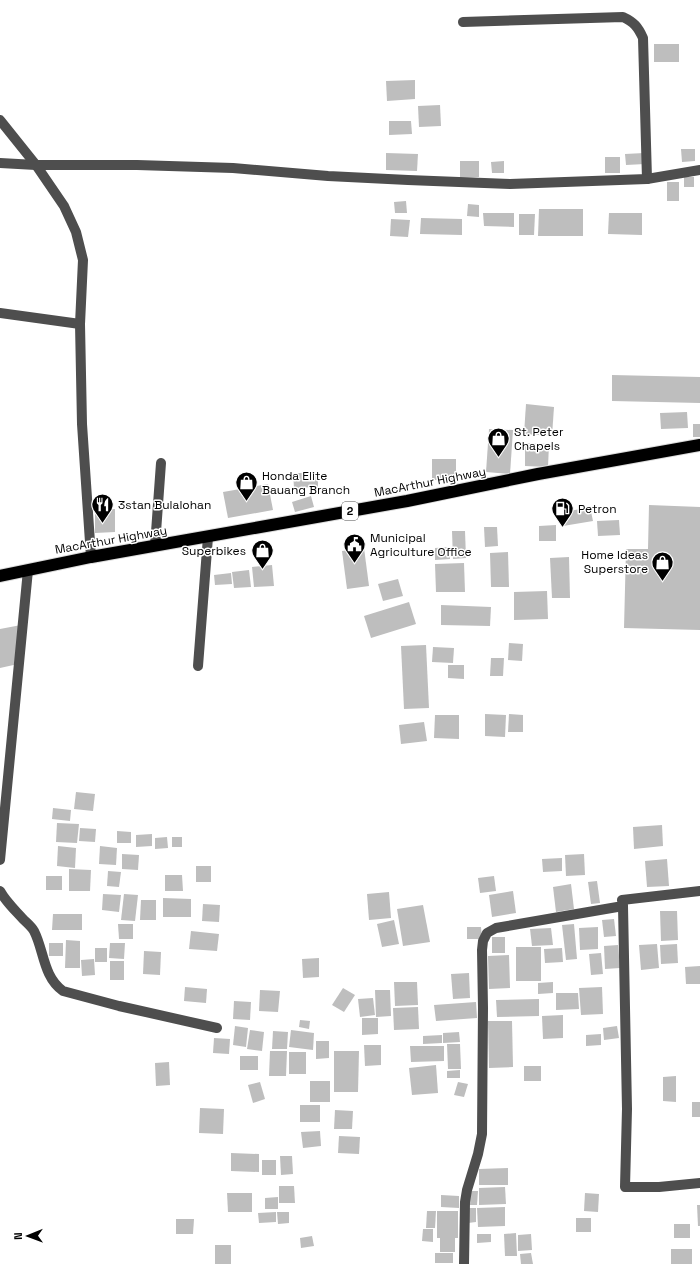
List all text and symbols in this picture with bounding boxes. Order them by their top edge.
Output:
place label: St. Peter Chapels [514,424,564,454]
shop icon: St. Peter Chapels [486,426,512,459]
street label: MacArthur Highway [373,463,487,501]
place label: Honda Elite Bauang Branch [262,468,350,498]
shop icon: Honda Elite Bauang Branch [233,470,259,503]
restaurant icon: 3stan Bulalohan [90,492,116,525]
fuel station icon: Petron [549,496,575,529]
place label: 3stan Bulalohan [118,497,211,513]
place label: Petron [578,501,617,517]
road number: 2 [342,502,358,520]
street label: MacArthur Highway [54,522,168,558]
place label: Municipal Agriculture Office [370,530,472,560]
public building icon: Municipal Agriculture Office [342,532,368,565]
shop icon: Superbikes [249,538,275,571]
place label: Superbikes [182,543,246,559]
place label: Home Ideas Superstore [581,547,648,577]
shop icon: Home Ideas Superstore [650,549,676,582]
north arrow [8,1216,48,1256]
text: N [11,1232,25,1240]

